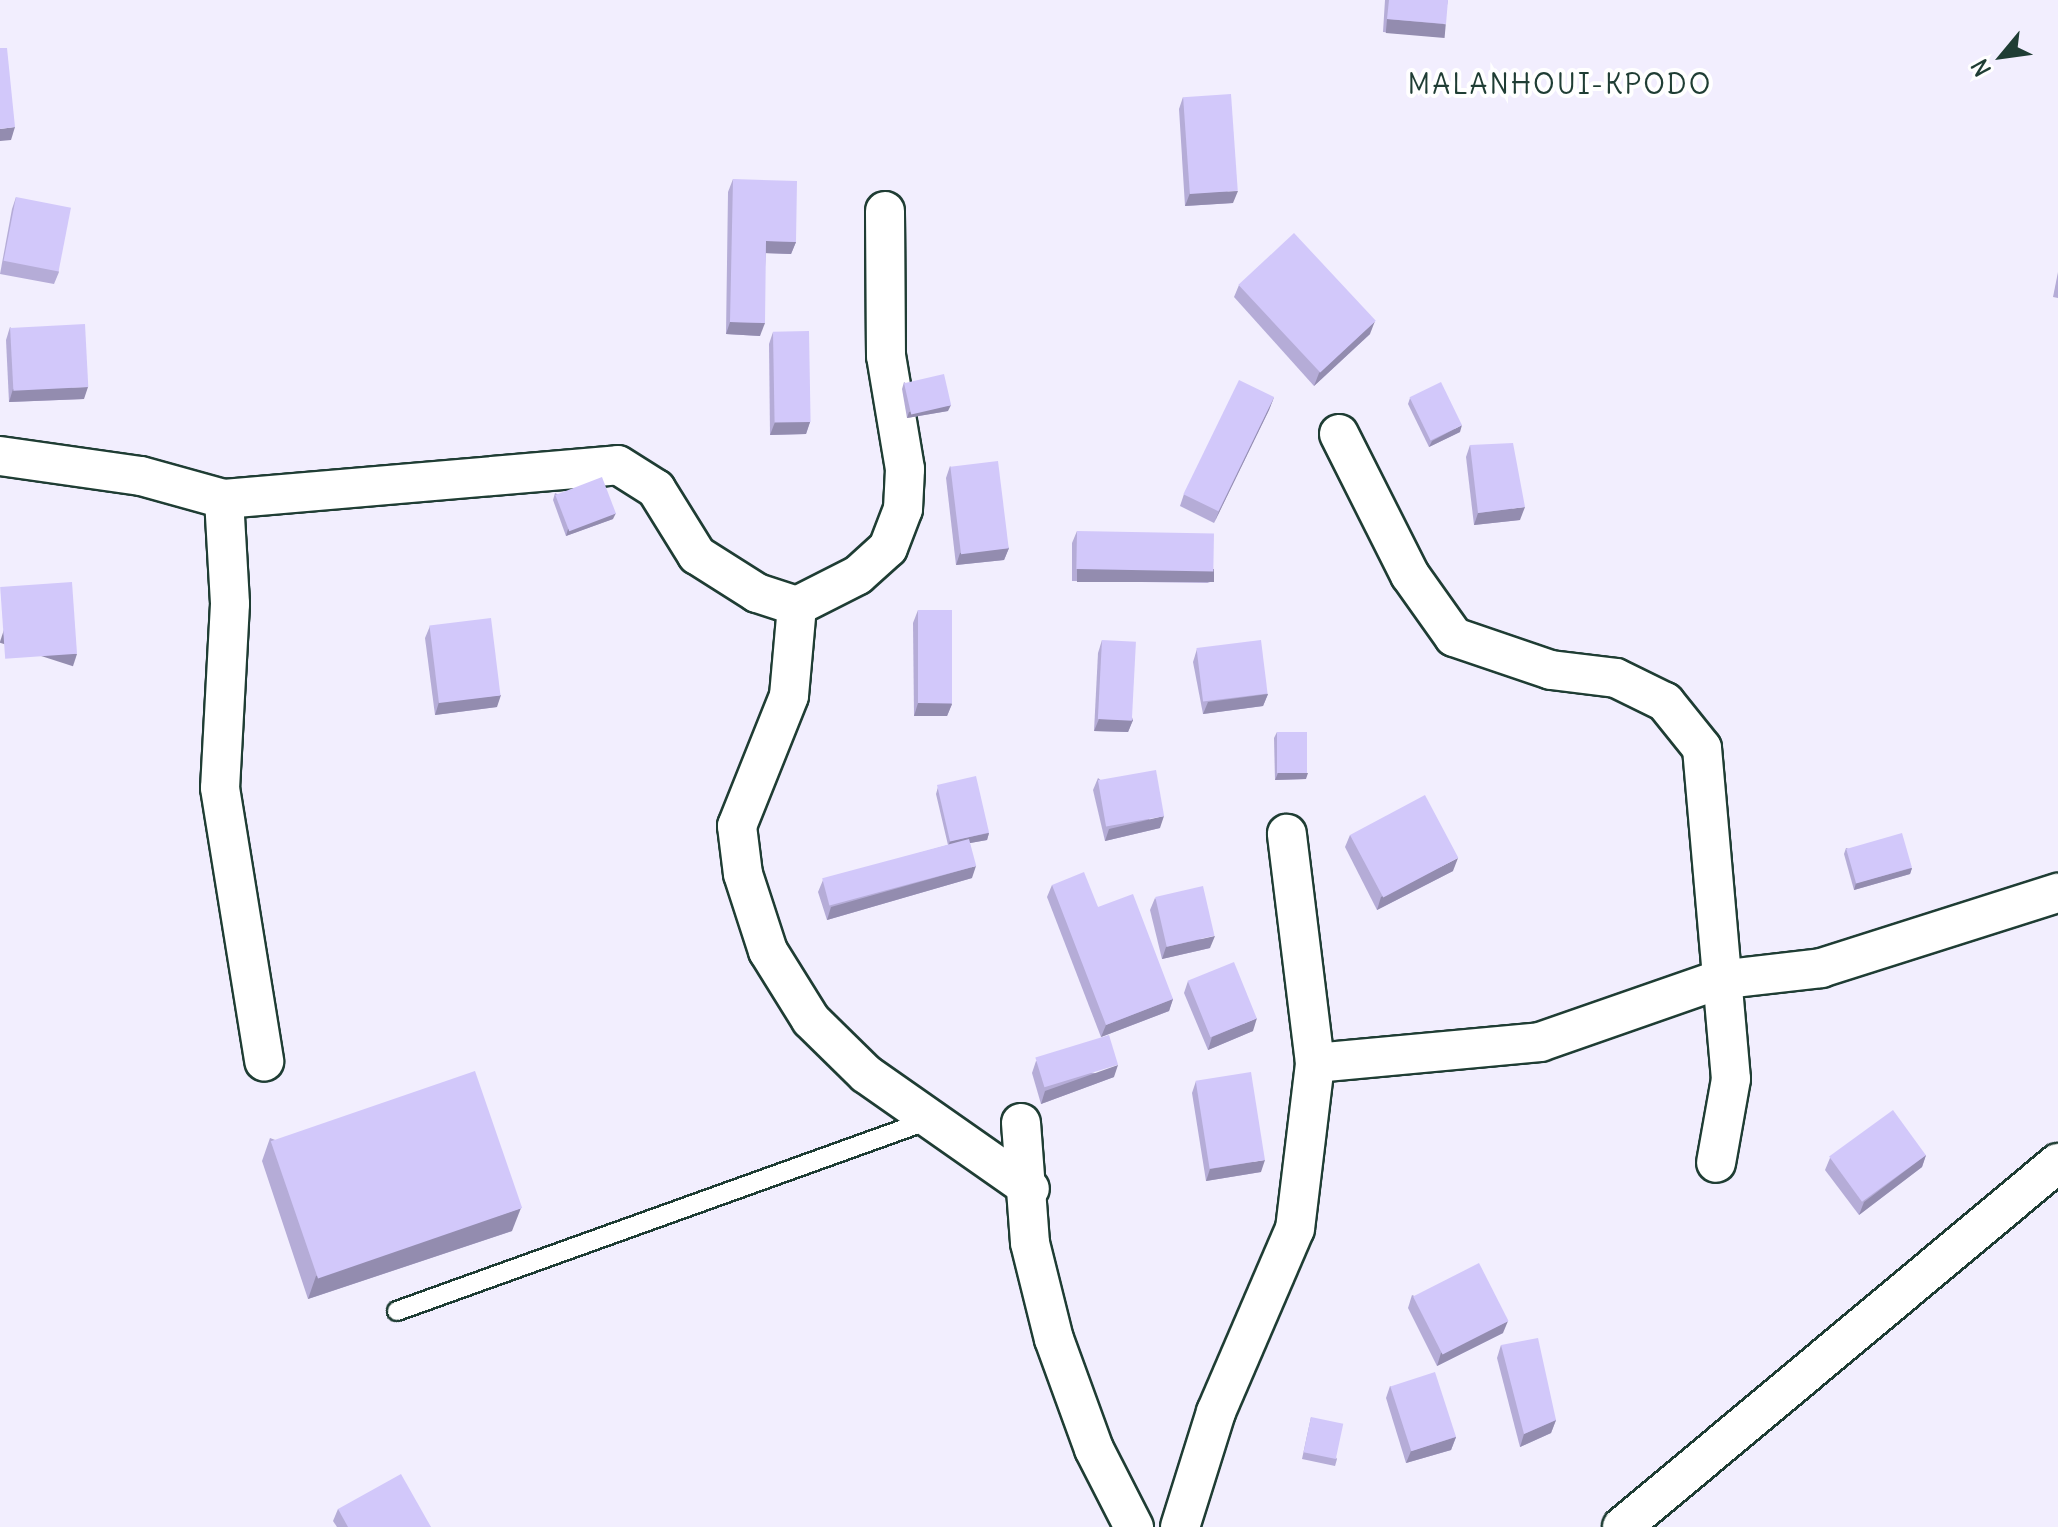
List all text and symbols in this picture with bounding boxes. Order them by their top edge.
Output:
north arrow [1962,16,2042,96]
text: N [1965,54,1997,81]
district label: MALANHOUI-KPODO [1408,67,1712,101]

